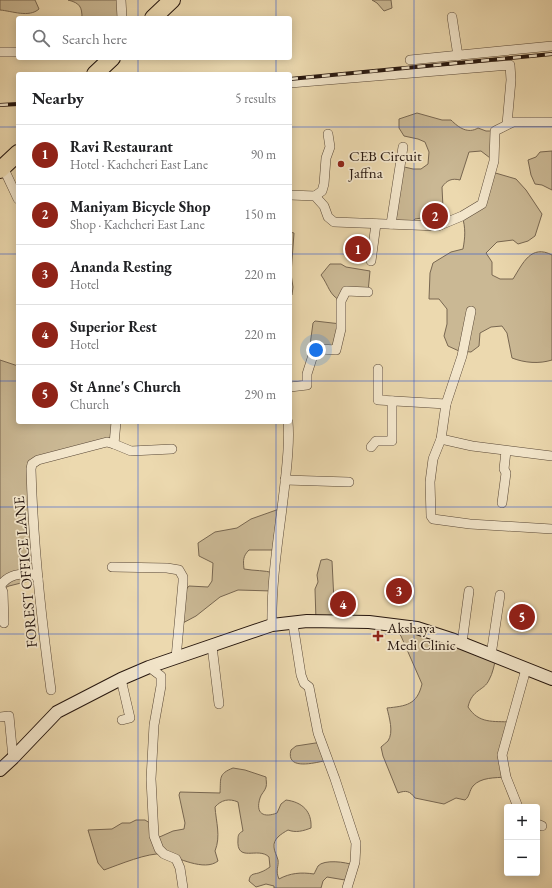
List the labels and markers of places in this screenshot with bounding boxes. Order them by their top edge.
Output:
place label: CEB Circuit Jaffna [347,146,422,182]
marker: CEB Circuit Jaffna [336,159,346,169]
pin: 2 [422,201,448,231]
pin: 1 [345,234,371,264]
pin: 3 [386,576,412,606]
pin: 4 [330,589,356,619]
pin: 5 [509,602,535,632]
place label: Akshaya Medi Clinic [386,618,456,654]
marker: Akshaya Medi Clinic [372,630,384,642]

